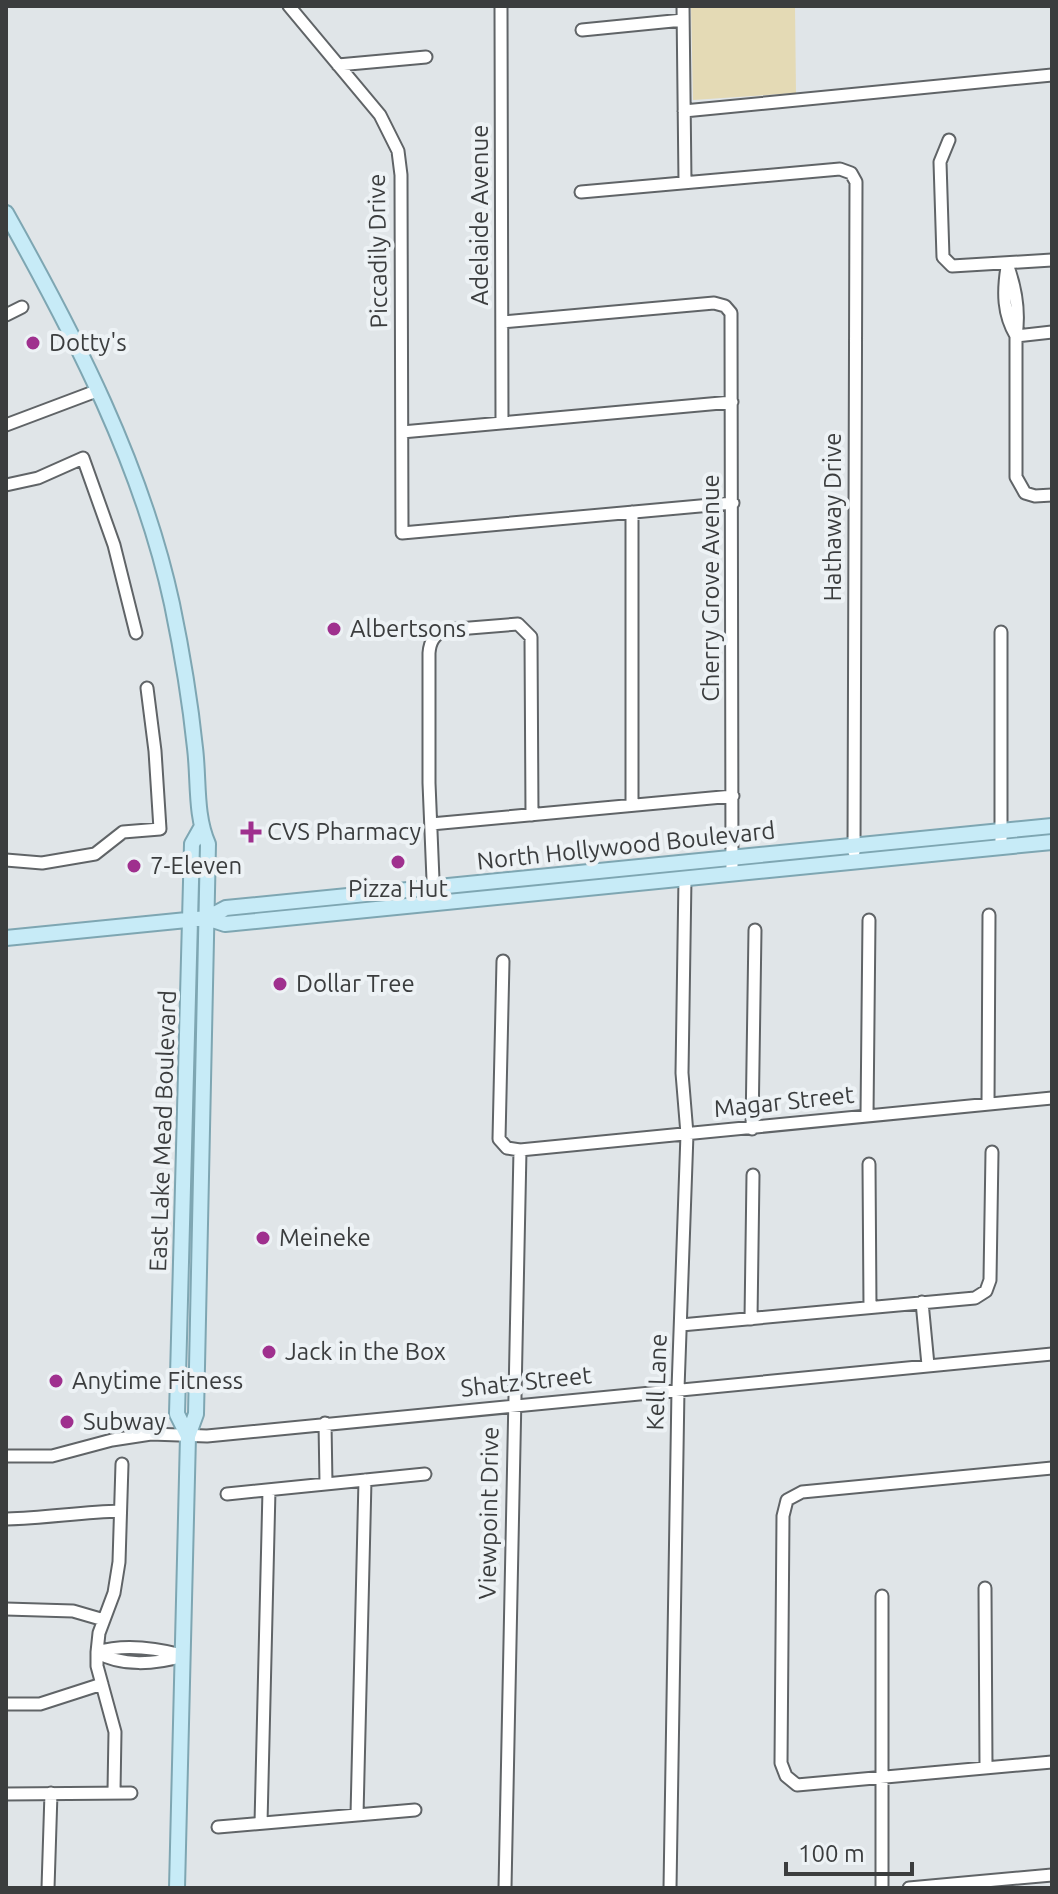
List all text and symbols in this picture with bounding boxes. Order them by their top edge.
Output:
street label: Adelaide Avenue [466,124,493,306]
street label: Piccadily Drive [363,173,392,329]
place label: Dotty's [49,329,127,356]
marker: Dotty's [24,334,42,352]
street label: Hathaway Drive [819,432,846,602]
street label: Cherry Grove Avenue [697,474,724,702]
place label: Albertsons [350,615,466,642]
marker: Albertsons [325,620,343,638]
street label: North Hollywood Boulevard [475,816,777,875]
place label: CVS Pharmacy [267,818,421,845]
marker: CVS Pharmacy [242,823,260,841]
place label: 7-Eleven [150,852,242,879]
marker: Pizza Hut [389,853,407,871]
marker: 7-Eleven [125,857,143,875]
place label: Pizza Hut [348,875,449,902]
place label: Dollar Tree [296,970,415,997]
marker: Dollar Tree [271,975,289,993]
street label: East Lake Mead Boulevard [144,990,181,1272]
street label: Magar Street [712,1081,856,1122]
place label: Meineke [279,1224,371,1251]
marker: Meineke [254,1229,272,1247]
street label: Kell Lane [641,1333,672,1431]
place label: Jack in the Box [285,1338,446,1365]
marker: Jack in the Box [260,1343,278,1361]
street label: Shatz Street [459,1361,593,1402]
place label: Anytime Fitness [72,1367,243,1394]
marker: Anytime Fitness [47,1372,65,1390]
place label: Subway [83,1408,166,1435]
marker: Subway [58,1413,76,1431]
street label: Viewpoint Drive [473,1426,504,1600]
scale bar [786,1826,912,1876]
text: 100 m [798,1840,865,1867]

